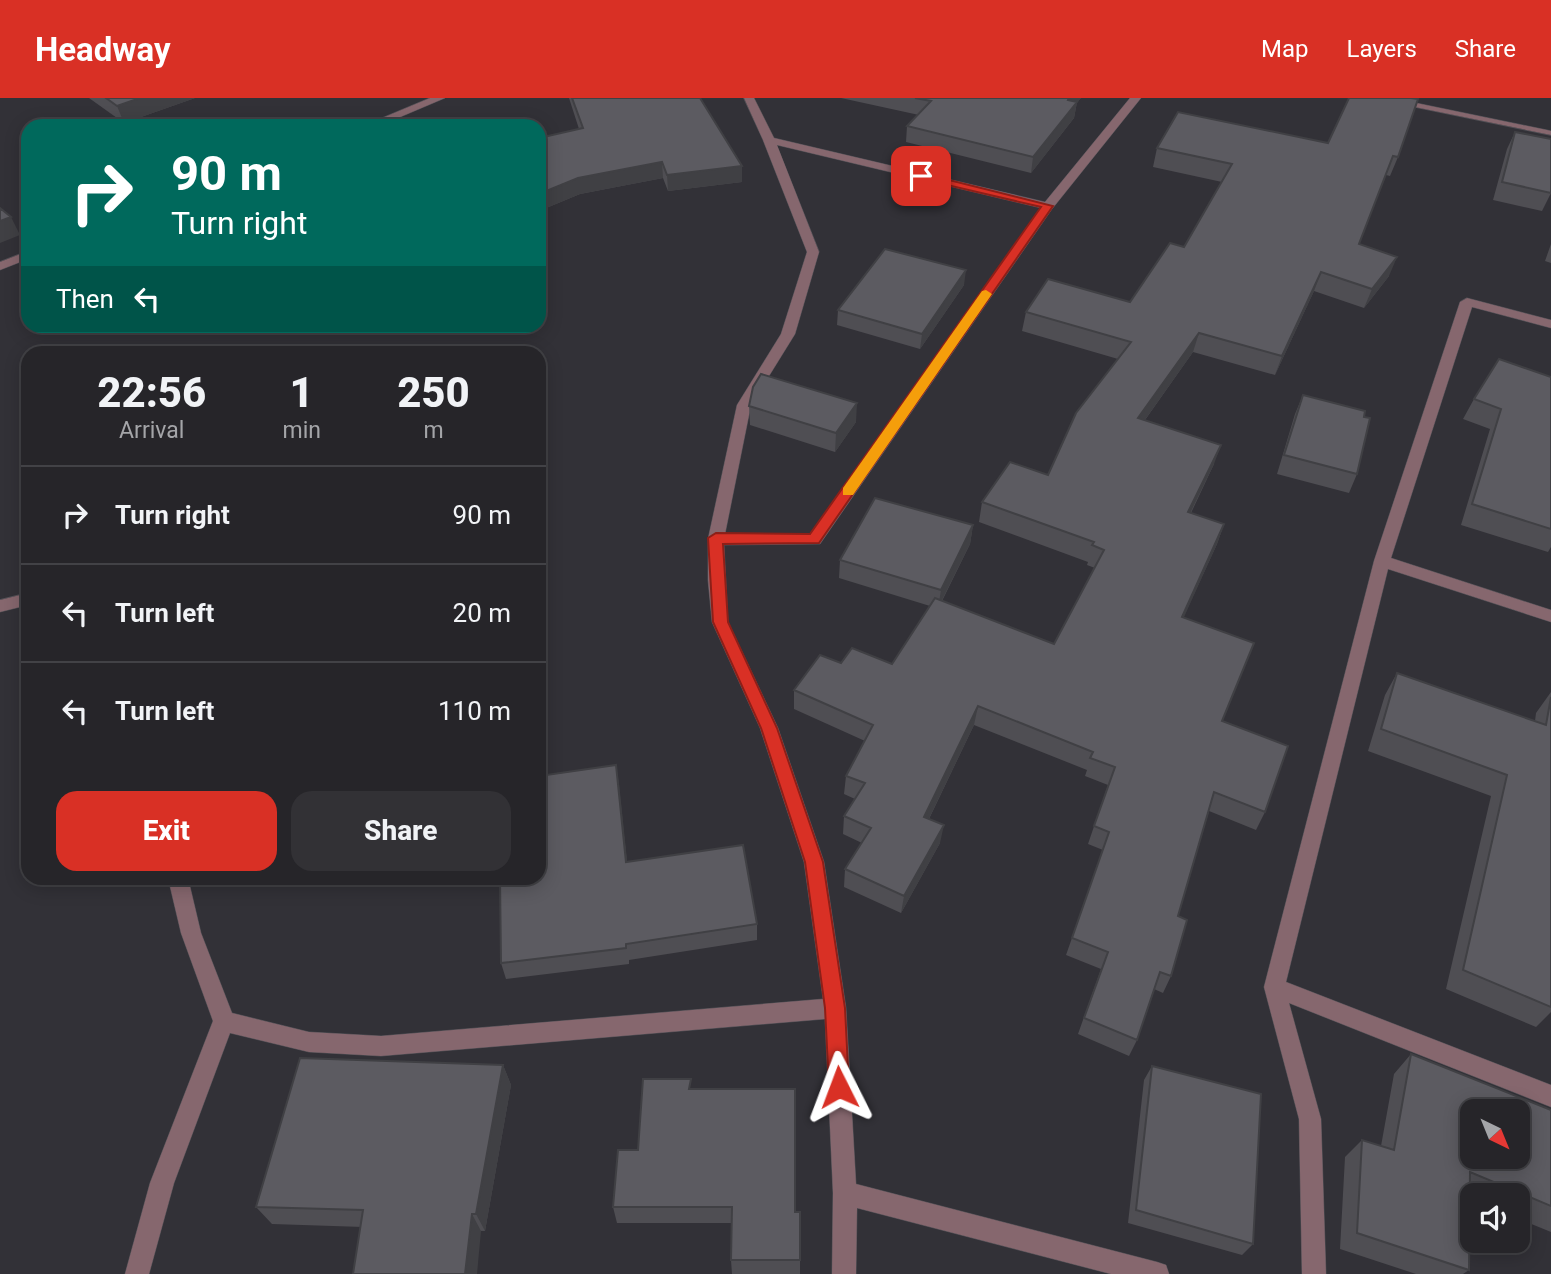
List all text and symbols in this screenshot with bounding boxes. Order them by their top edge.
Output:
text: Headway [35,30,171,69]
text: Map [1261,35,1309,63]
text: Layers [1347,35,1417,63]
text: Share [1455,35,1516,63]
text: 90 m [171,145,282,202]
pin [891,146,951,206]
icon: right [56,147,147,238]
icon: arrive [902,157,940,195]
text: Turn right [171,204,307,242]
icon: left [128,280,166,318]
text: Then [56,284,114,314]
text: 22:56 [97,368,206,417]
text: 1 [290,368,314,417]
text: 250 [397,368,470,417]
text: Arrival [119,417,184,444]
text: min [282,417,321,444]
text: m [423,417,444,444]
icon: right [56,496,94,534]
text: Turn right [115,500,230,530]
text: 90 m [453,500,511,530]
icon: left [56,594,94,632]
text: Turn left [115,598,214,628]
text: 20 m [453,598,511,628]
icon: left [56,692,94,730]
text: Turn left [115,696,214,726]
text: 110 m [438,696,511,726]
button: Exit [56,791,277,871]
button: Share [291,791,511,871]
position arrow [802,1050,876,1124]
north arrow [1460,1099,1530,1169]
map controls [1460,1099,1530,1253]
button: sound [1460,1183,1530,1253]

